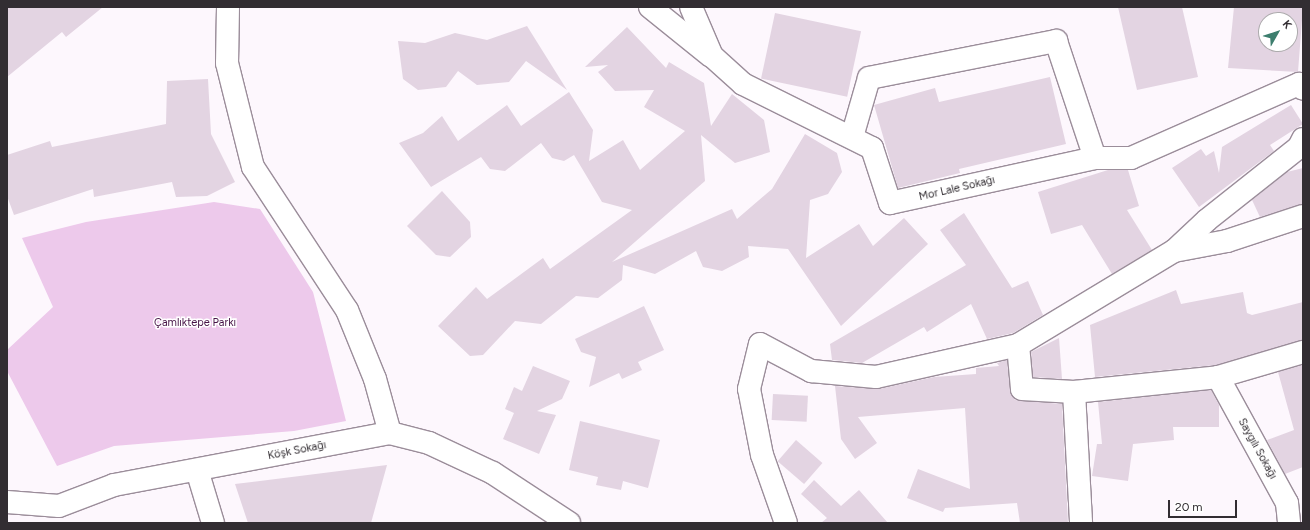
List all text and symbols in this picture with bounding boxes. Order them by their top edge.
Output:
north arrow [1258,12,1298,52]
text: K [1280,18,1294,32]
street label: Mor Lale Sokağı [918,174,996,204]
park label: Çamlıktepe Parkı [154,316,236,330]
street label: Saygılı Sokağı [1235,416,1279,482]
street label: Köşk Sokağı [267,439,327,463]
scale bar [1170,492,1239,518]
text: 20 m [1175,500,1203,514]

